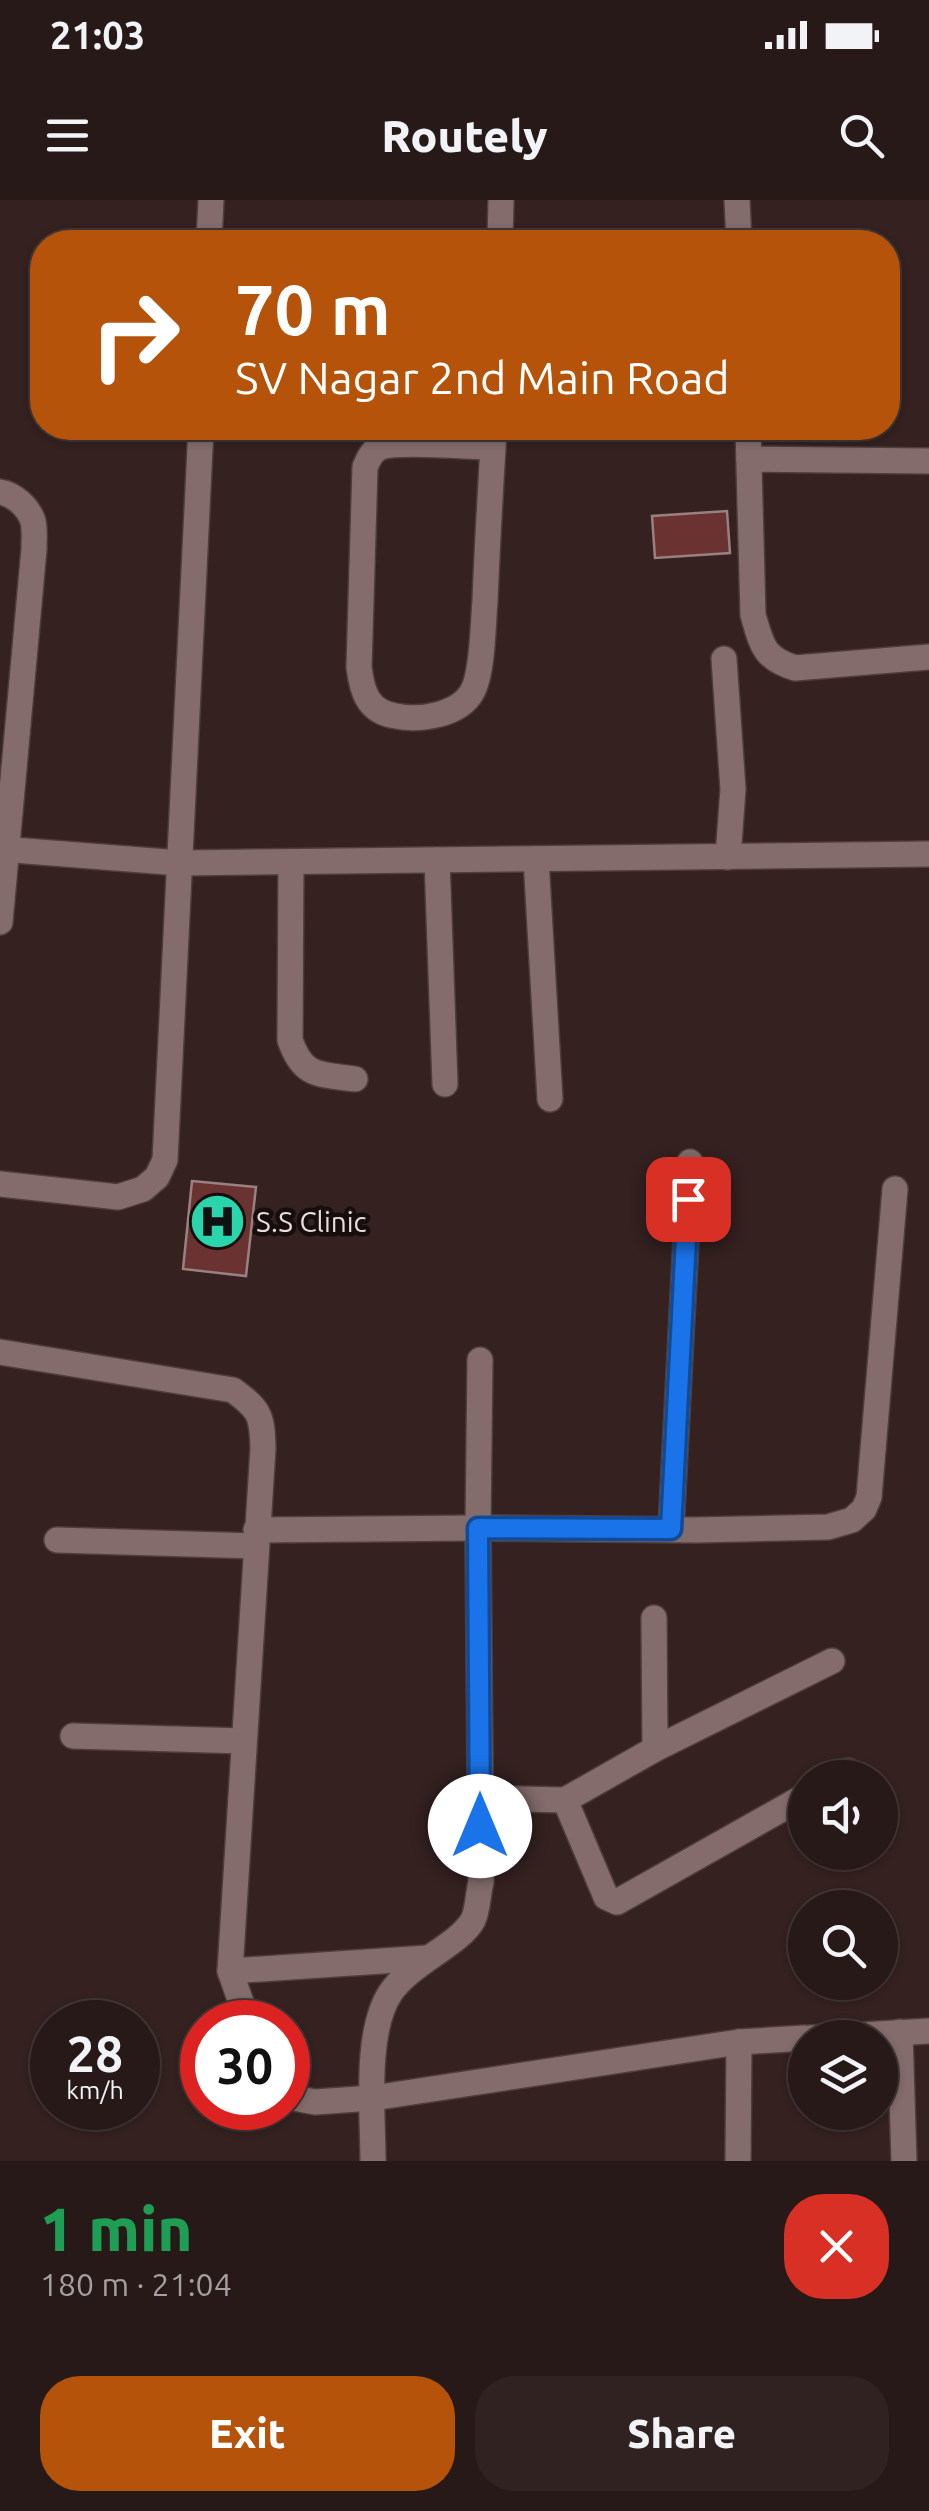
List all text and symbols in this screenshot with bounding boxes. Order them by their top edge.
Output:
text: 21:03 [50,14,145,56]
icon: menu [40,108,95,163]
icon: search [834,108,889,163]
text: Routely [381,110,548,161]
icon: right [70,270,200,400]
text: 70 m [235,270,391,348]
text: SV Nagar 2nd Main Road [235,352,730,403]
pin [646,1157,731,1242]
icon: arrive [661,1172,716,1227]
hospital icon: S.S Clinic [187,1191,247,1251]
place label: S.S Clinic [256,1206,367,1237]
map controls [788,1760,898,2130]
button: sound [788,1760,898,1870]
position arrow [428,1774,532,1878]
button: search [788,1890,898,2000]
speed limit sign: 30 [180,2000,310,2130]
button: layers [788,2020,898,2130]
text: 28 [67,2025,123,2081]
text: km/h [66,2076,124,2104]
button: close [784,2194,889,2299]
text: 1 min [40,2195,193,2262]
text: 180 m · 21:04 [40,2266,232,2302]
button: Exit [40,2376,455,2491]
button: Share [475,2376,889,2491]

